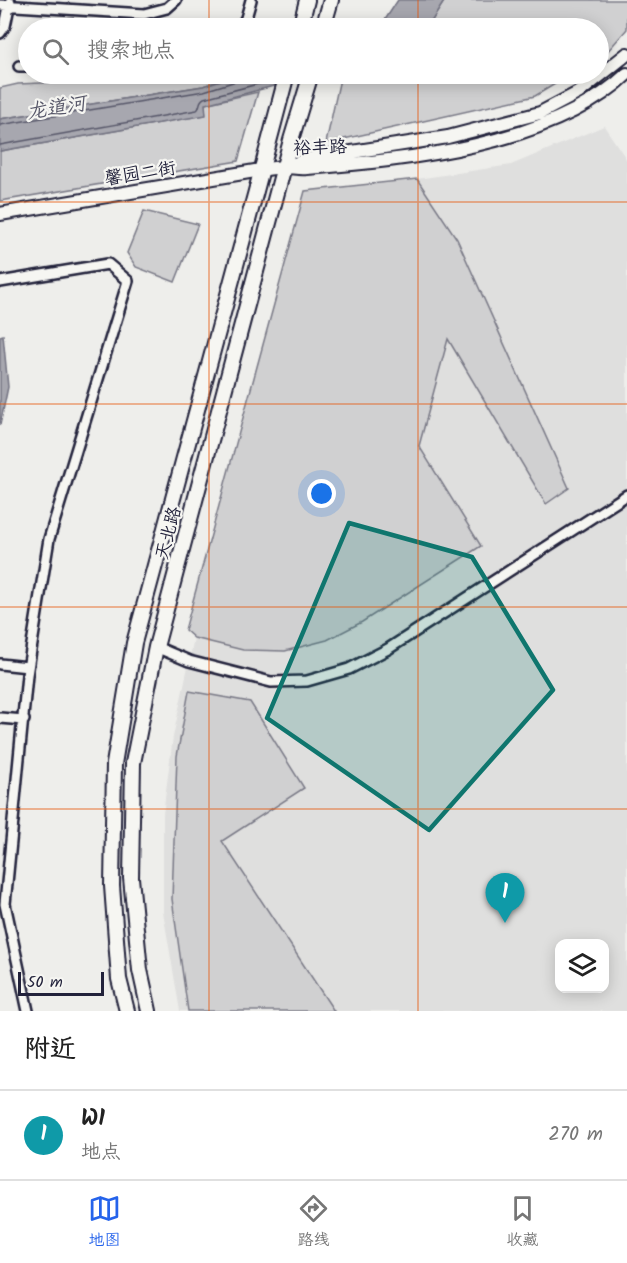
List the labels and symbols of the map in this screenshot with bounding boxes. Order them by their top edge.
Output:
water label: 龙道河 [24,88,91,129]
street label: 裕丰路 [293,133,348,164]
street label: 馨园二街 [102,155,178,194]
your location [307,479,336,508]
street label: 天北路 [148,504,190,563]
pin: 1 [486,874,524,923]
scale bar [18,969,104,996]

